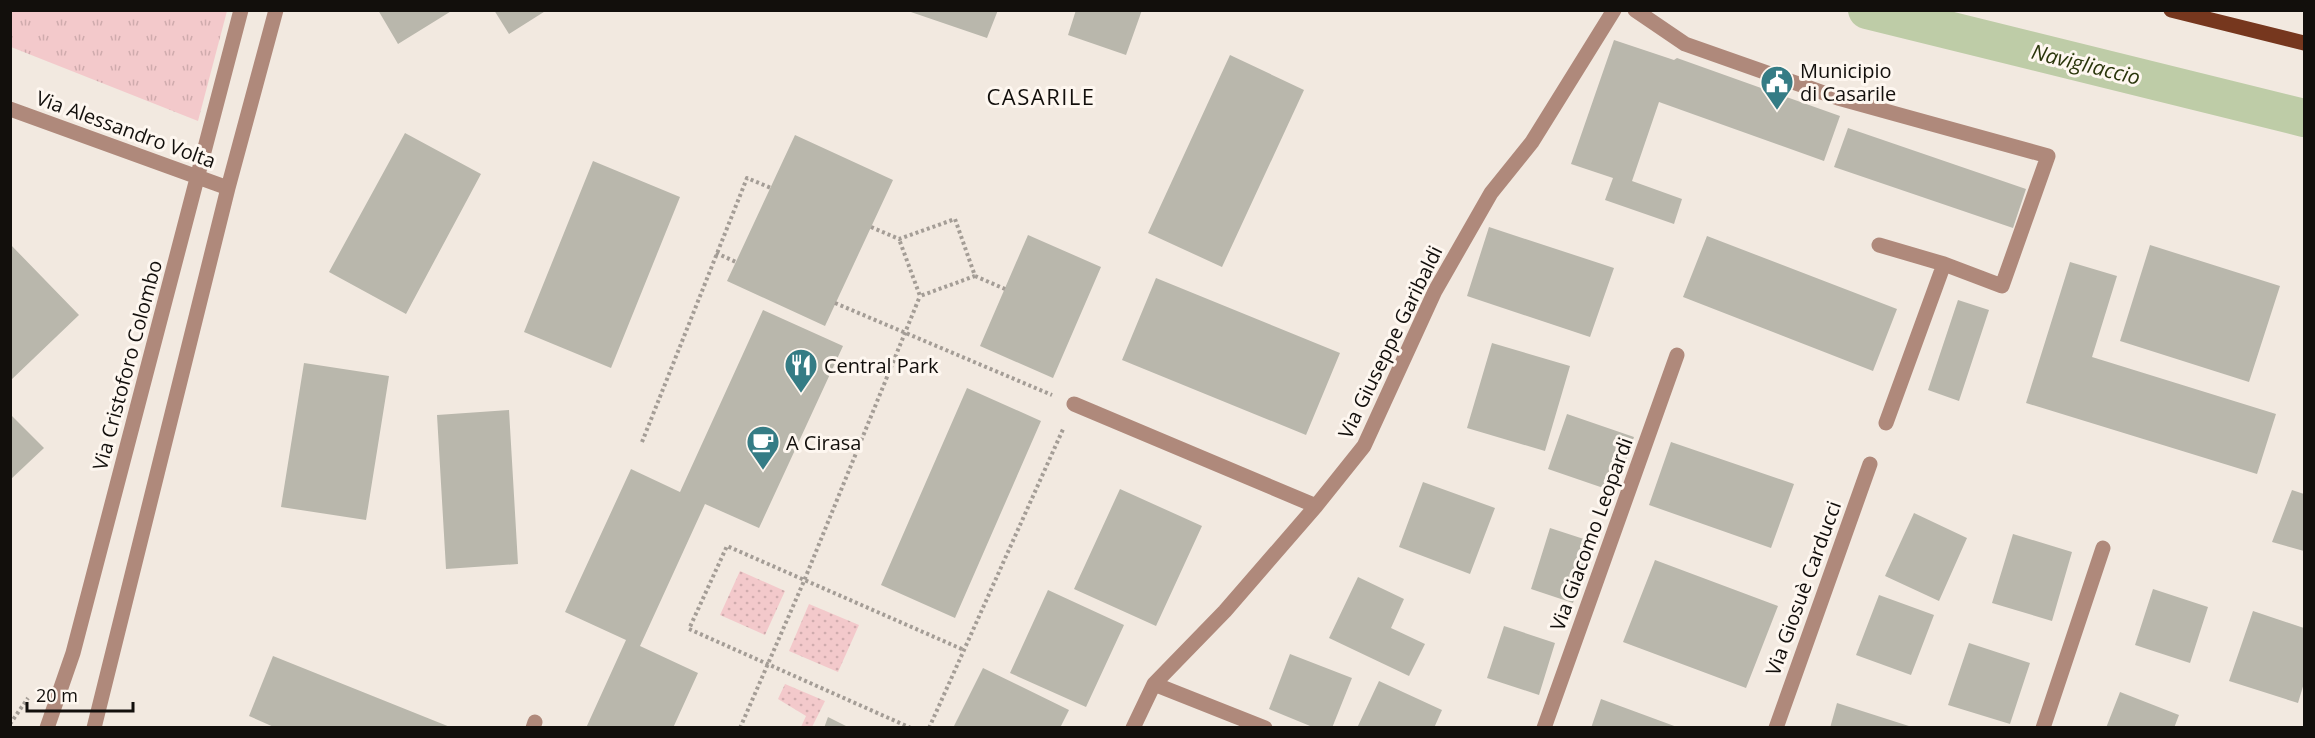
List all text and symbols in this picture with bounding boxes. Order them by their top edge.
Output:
water label: Navigliaccio [2029,37,2143,91]
place label: Municipio di Casarile [1800,57,1896,107]
public building icon: Municipio di Casarile [1759,64,1795,111]
district label: CASARILE [986,81,1096,111]
street label: Via Alessandro Volta [32,84,220,174]
street label: Via Giuseppe Garibaldi [1332,241,1448,443]
street label: Via Cristoforo Colombo [86,257,168,473]
restaurant icon: Central Park [783,347,819,394]
place label: Central Park [824,352,939,379]
cafe icon: A Cirasa [745,424,781,471]
place label: A Cirasa [786,429,861,456]
street label: Via Giacomo Leopardi [1543,434,1639,634]
street label: Via Giosuè Carducci [1759,497,1847,679]
scale bar [27,675,134,713]
text: 20 m [36,683,78,707]

